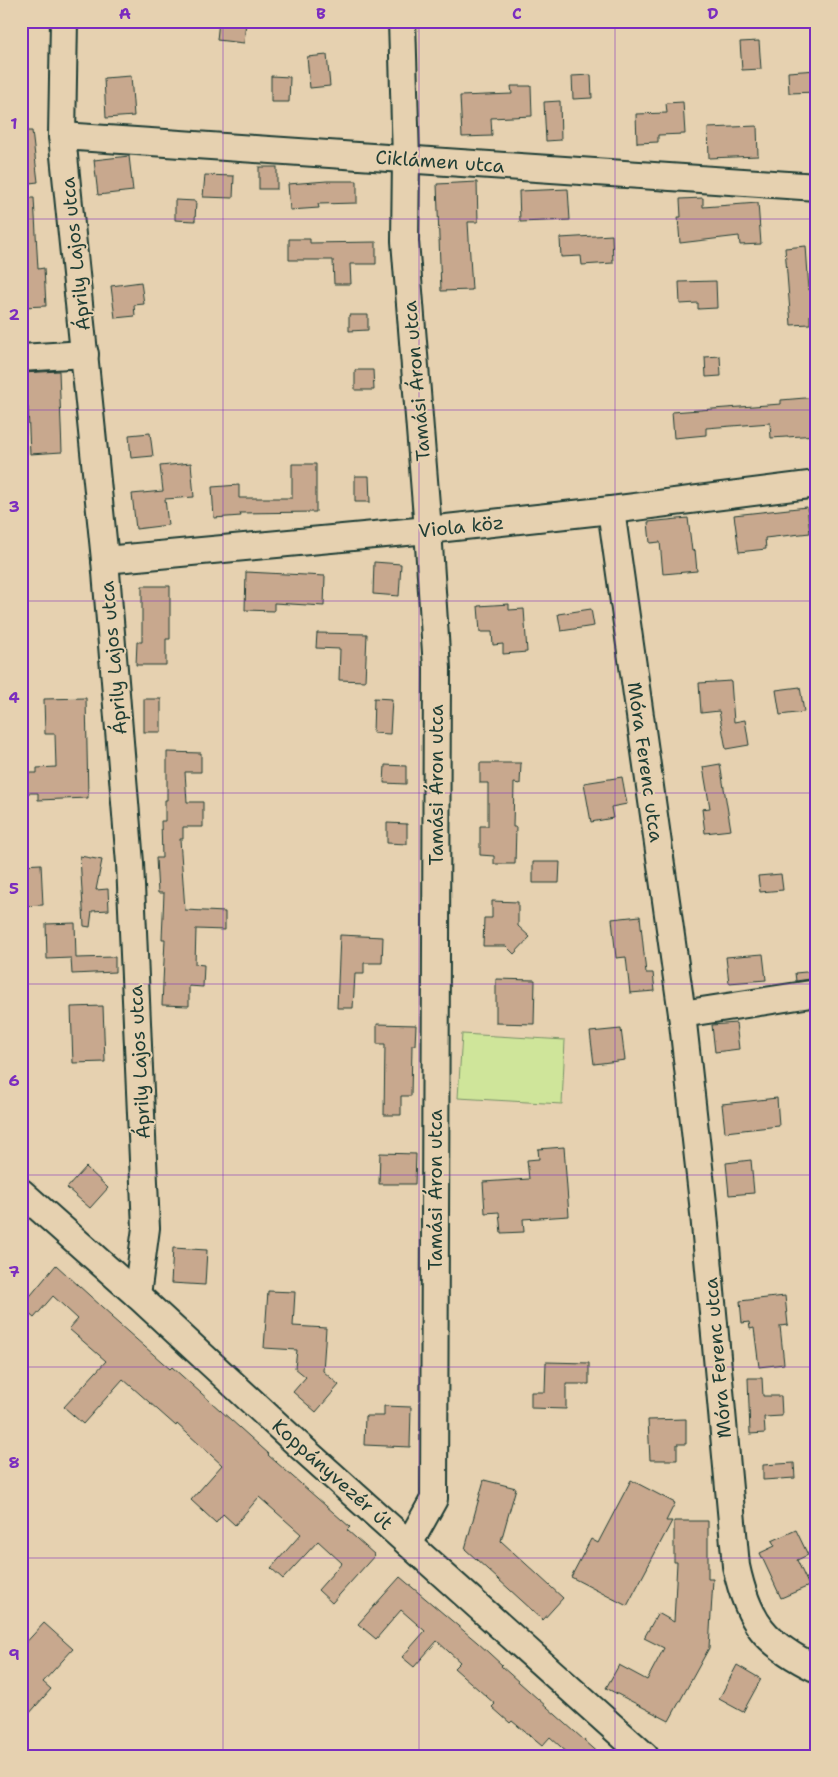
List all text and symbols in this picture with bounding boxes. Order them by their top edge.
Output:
text: A [119,3,131,24]
text: B [316,3,326,24]
text: C [512,3,522,24]
text: D [707,3,719,24]
text: 1 [10,113,18,134]
street label: Ciklámen utca [375,145,506,178]
street label: Áprily Lajos utca [54,176,96,332]
street label: Tamási Áron utca [396,299,436,462]
text: 2 [8,304,20,325]
text: 3 [8,496,20,517]
street label: Viola köz [417,510,505,543]
street label: Áprily Lajos utca [93,580,133,736]
street label: Móra Ferenc utca [622,680,669,844]
text: 4 [8,687,20,708]
street label: Tamási Áron utca [423,704,449,866]
text: 5 [9,878,19,899]
street label: Áprily Lajos utca [122,984,156,1140]
text: 6 [8,1070,20,1091]
street label: Tamási Áron utca [422,1109,448,1271]
text: 7 [8,1261,20,1282]
street label: Móra Ferenc utca [698,1276,737,1439]
street label: Koppányvezér út [267,1413,399,1535]
text: 8 [8,1452,20,1473]
text: 9 [8,1644,20,1665]

